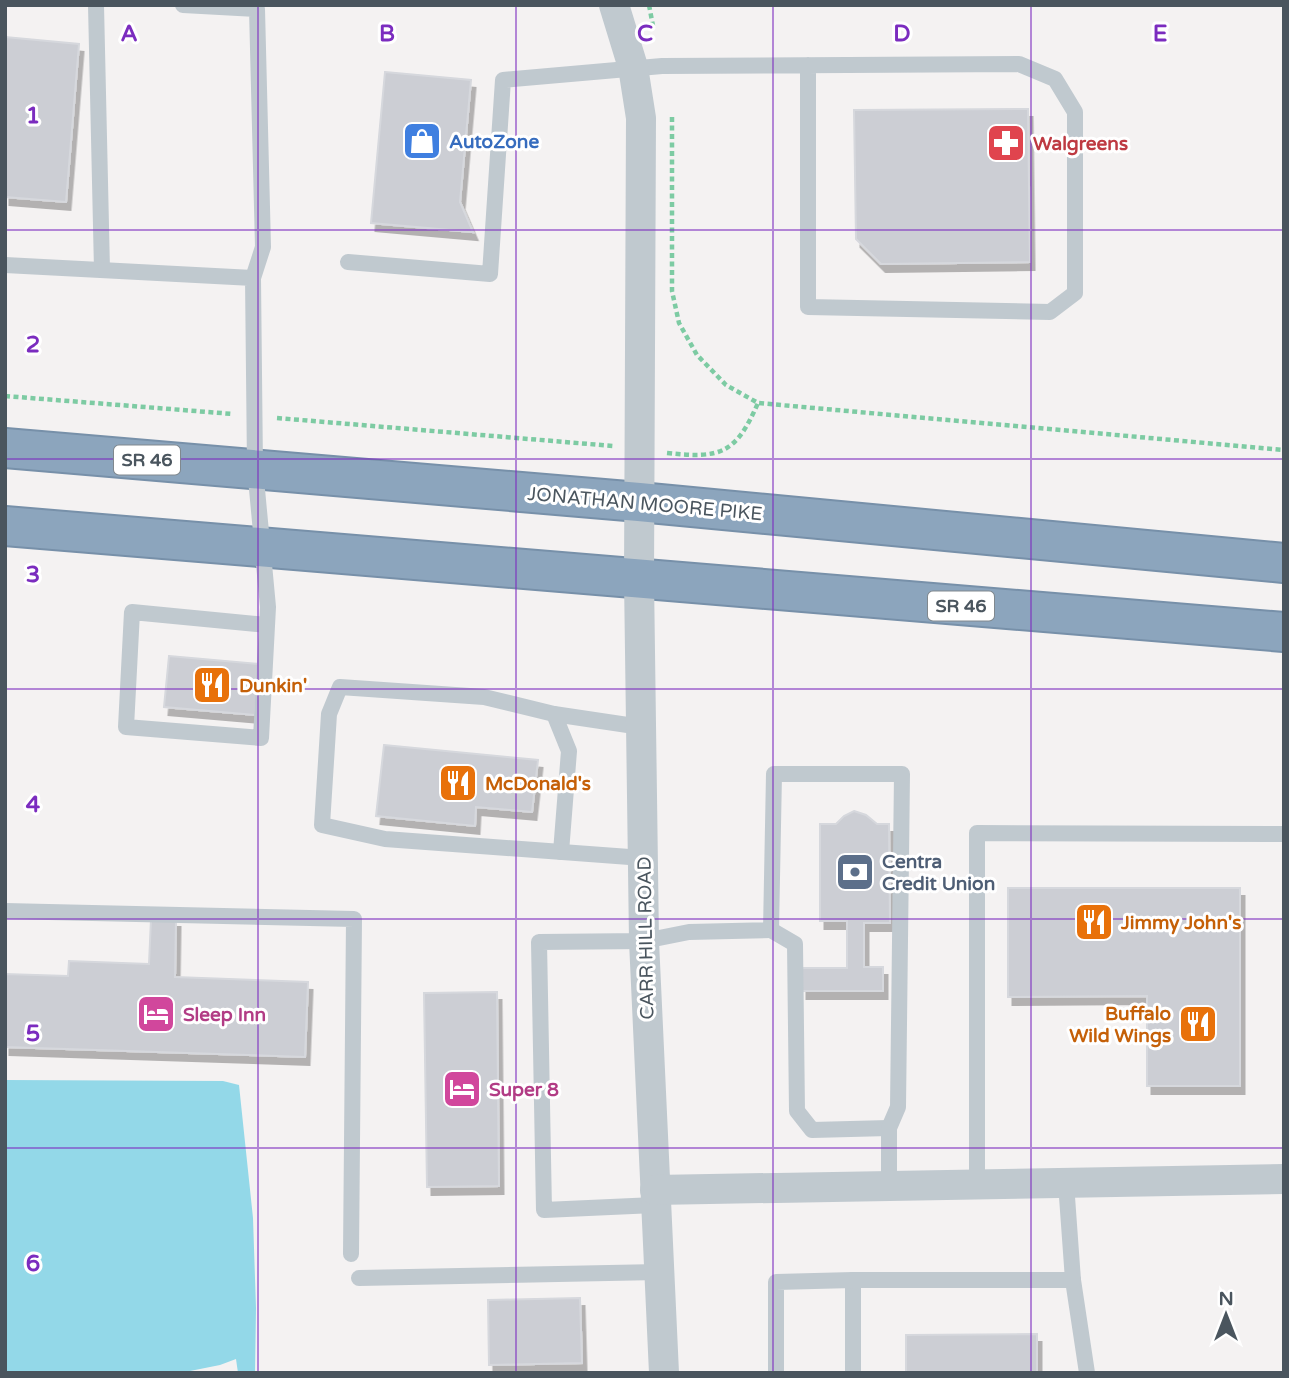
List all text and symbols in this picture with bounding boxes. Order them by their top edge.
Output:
text: A [120,20,138,48]
text: B [379,20,395,48]
text: C [637,20,653,48]
text: D [893,20,911,48]
text: E [1153,20,1167,48]
text: 1 [26,102,40,130]
shop icon: AutoZone [401,120,443,162]
pharmacy icon: Walgreens [985,122,1027,164]
place label: AutoZone [449,131,539,153]
place label: Walgreens [1033,133,1128,156]
text: 2 [26,331,40,359]
road number: SR 46 [114,446,180,474]
street label: JONATHAN MOORE PIKE [527,483,763,525]
text: 3 [26,561,40,589]
road number: SR 46 [928,592,994,620]
restaurant icon: Dunkin' [191,664,233,706]
place label: Dunkin' [239,675,307,697]
restaurant icon: McDonald's [437,762,479,804]
place label: McDonald's [485,773,591,795]
text: 4 [26,791,41,819]
bank icon: Centra Credit Union [834,851,876,893]
place label: Centra Credit Union [882,851,995,895]
street label: CARR HILL ROAD [634,856,658,1020]
restaurant icon: Jimmy John's [1073,901,1115,943]
place label: Jimmy John's [1120,912,1241,935]
hotel icon: Sleep Inn [135,993,177,1035]
place label: Buffalo Wild Wings [1069,1003,1171,1048]
restaurant icon: Buffalo Wild Wings [1177,1003,1219,1045]
place label: Sleep Inn [183,1004,266,1027]
text: 5 [26,1020,40,1048]
hotel icon: Super 8 [441,1068,483,1110]
place label: Super 8 [489,1079,559,1102]
text: 6 [26,1250,40,1278]
north arrow [1191,1280,1261,1350]
text: N [1218,1288,1234,1310]

